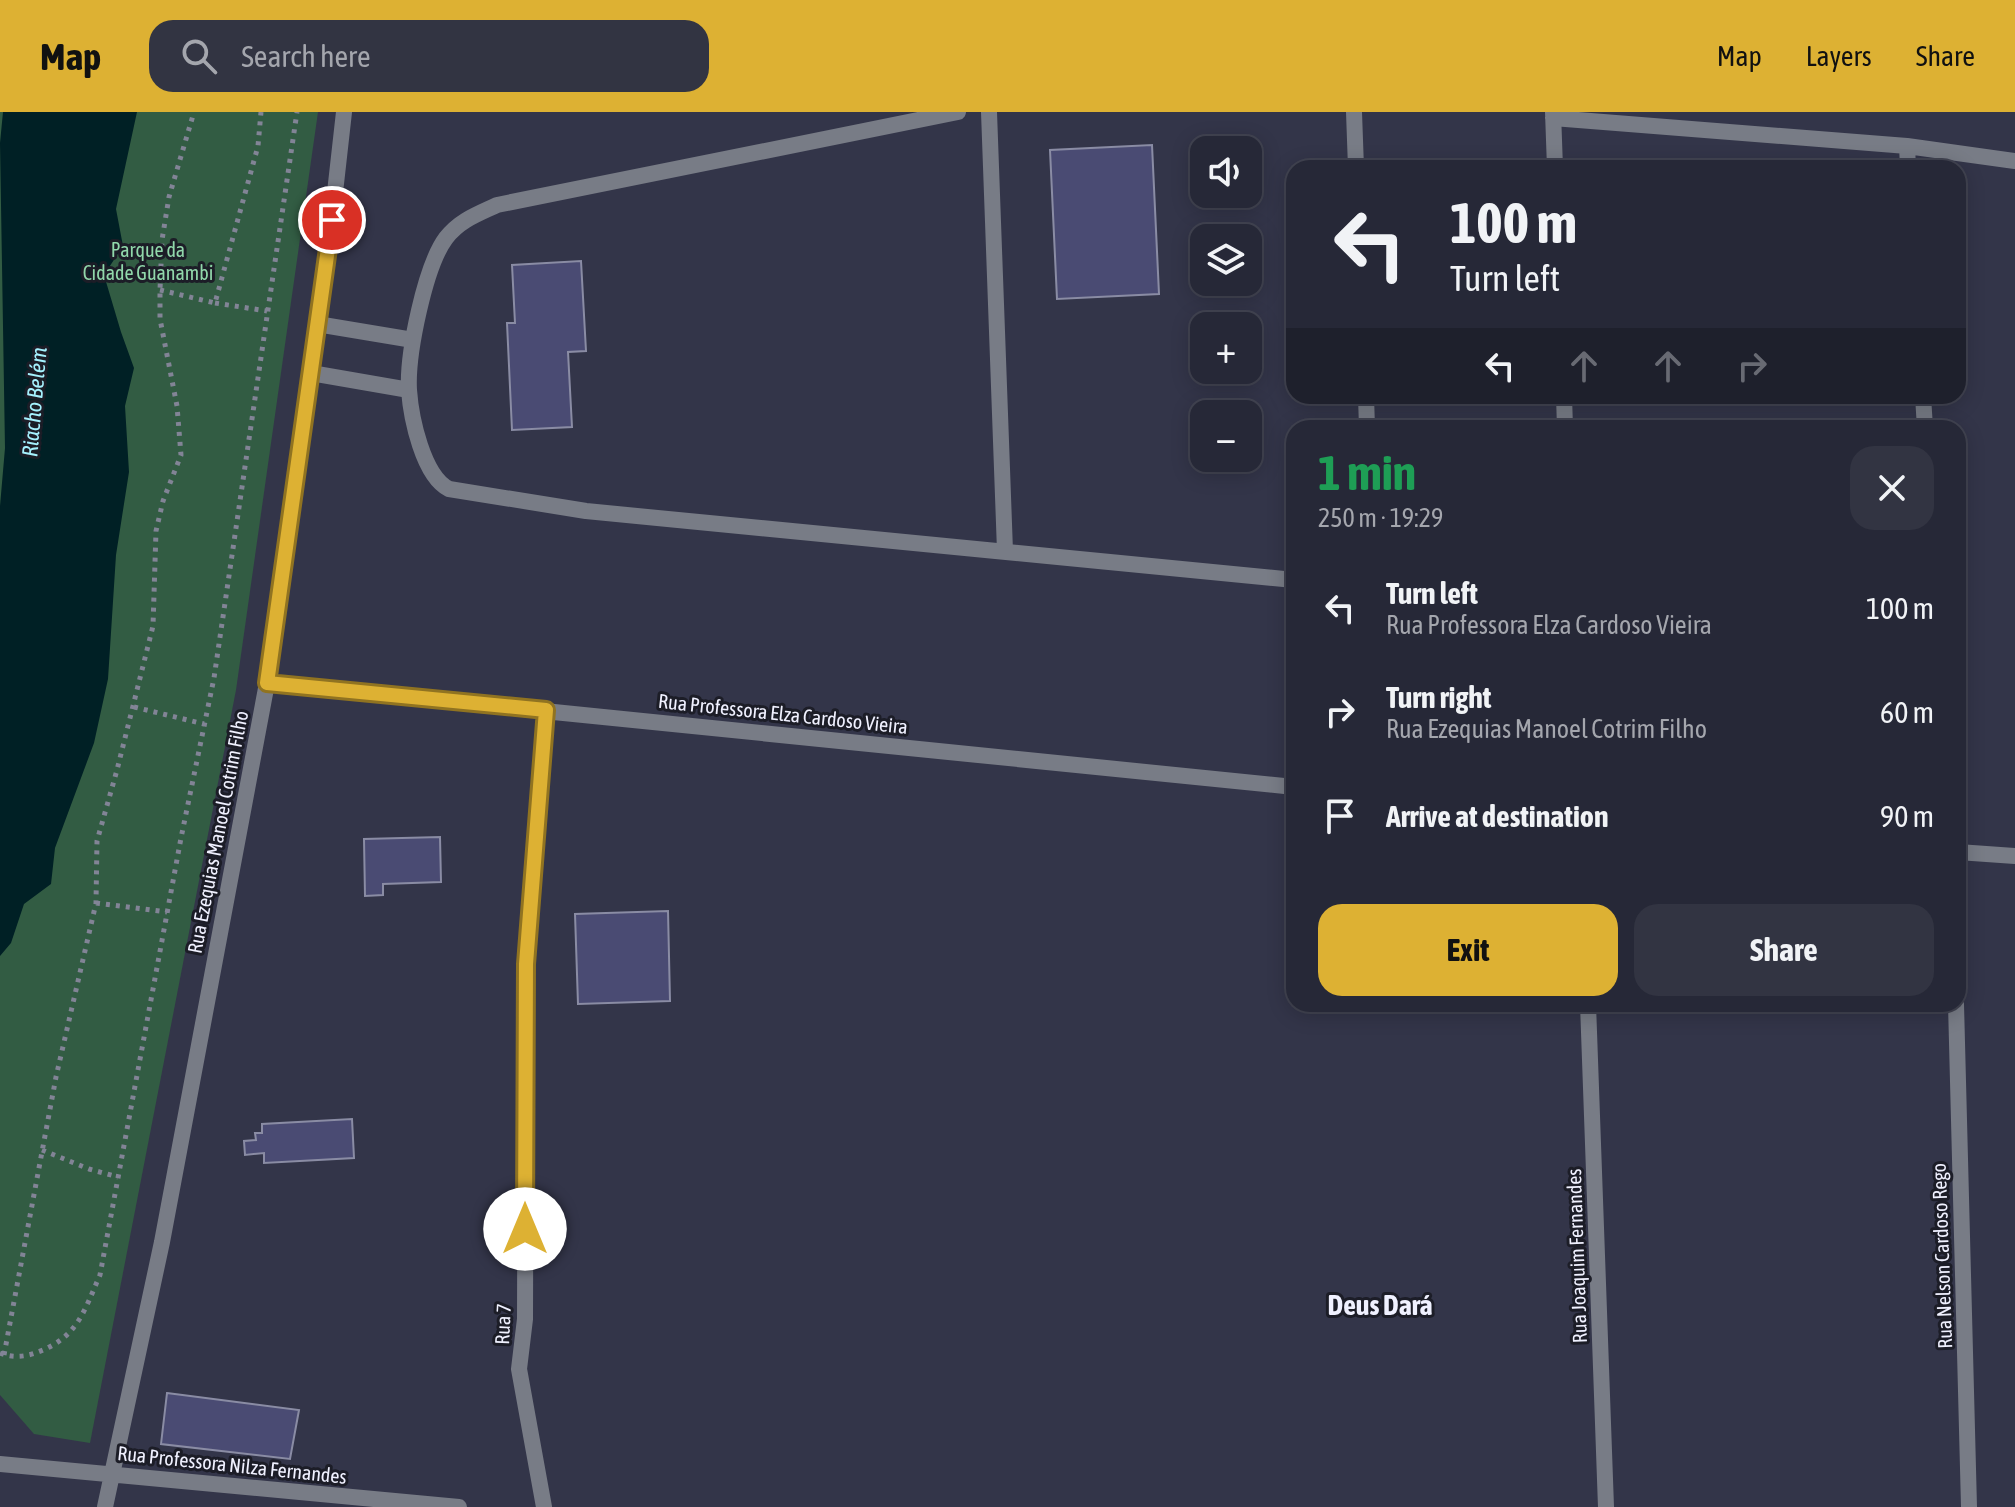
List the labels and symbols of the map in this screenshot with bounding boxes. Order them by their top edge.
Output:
pin [298,186,366,254]
park label: Parque da Cidade Guanambi [83,238,213,284]
water label: Riacho Belém [16,346,52,458]
street label: Rua Professora Elza Cardoso Vieira [657,689,909,738]
street label: Rua Ezequias Manoel Cotrim Filho [183,709,252,955]
street label: Rua Nelson Cardoso Rego [1927,1163,1956,1349]
street label: Rua Joaquim Fernandes [1562,1168,1591,1344]
position arrow [483,1187,567,1271]
district label: Deus Dará [1327,1289,1433,1321]
street label: Rua 7 [490,1303,515,1345]
street label: Rua Professora Nilza Fernandes [116,1441,348,1488]

